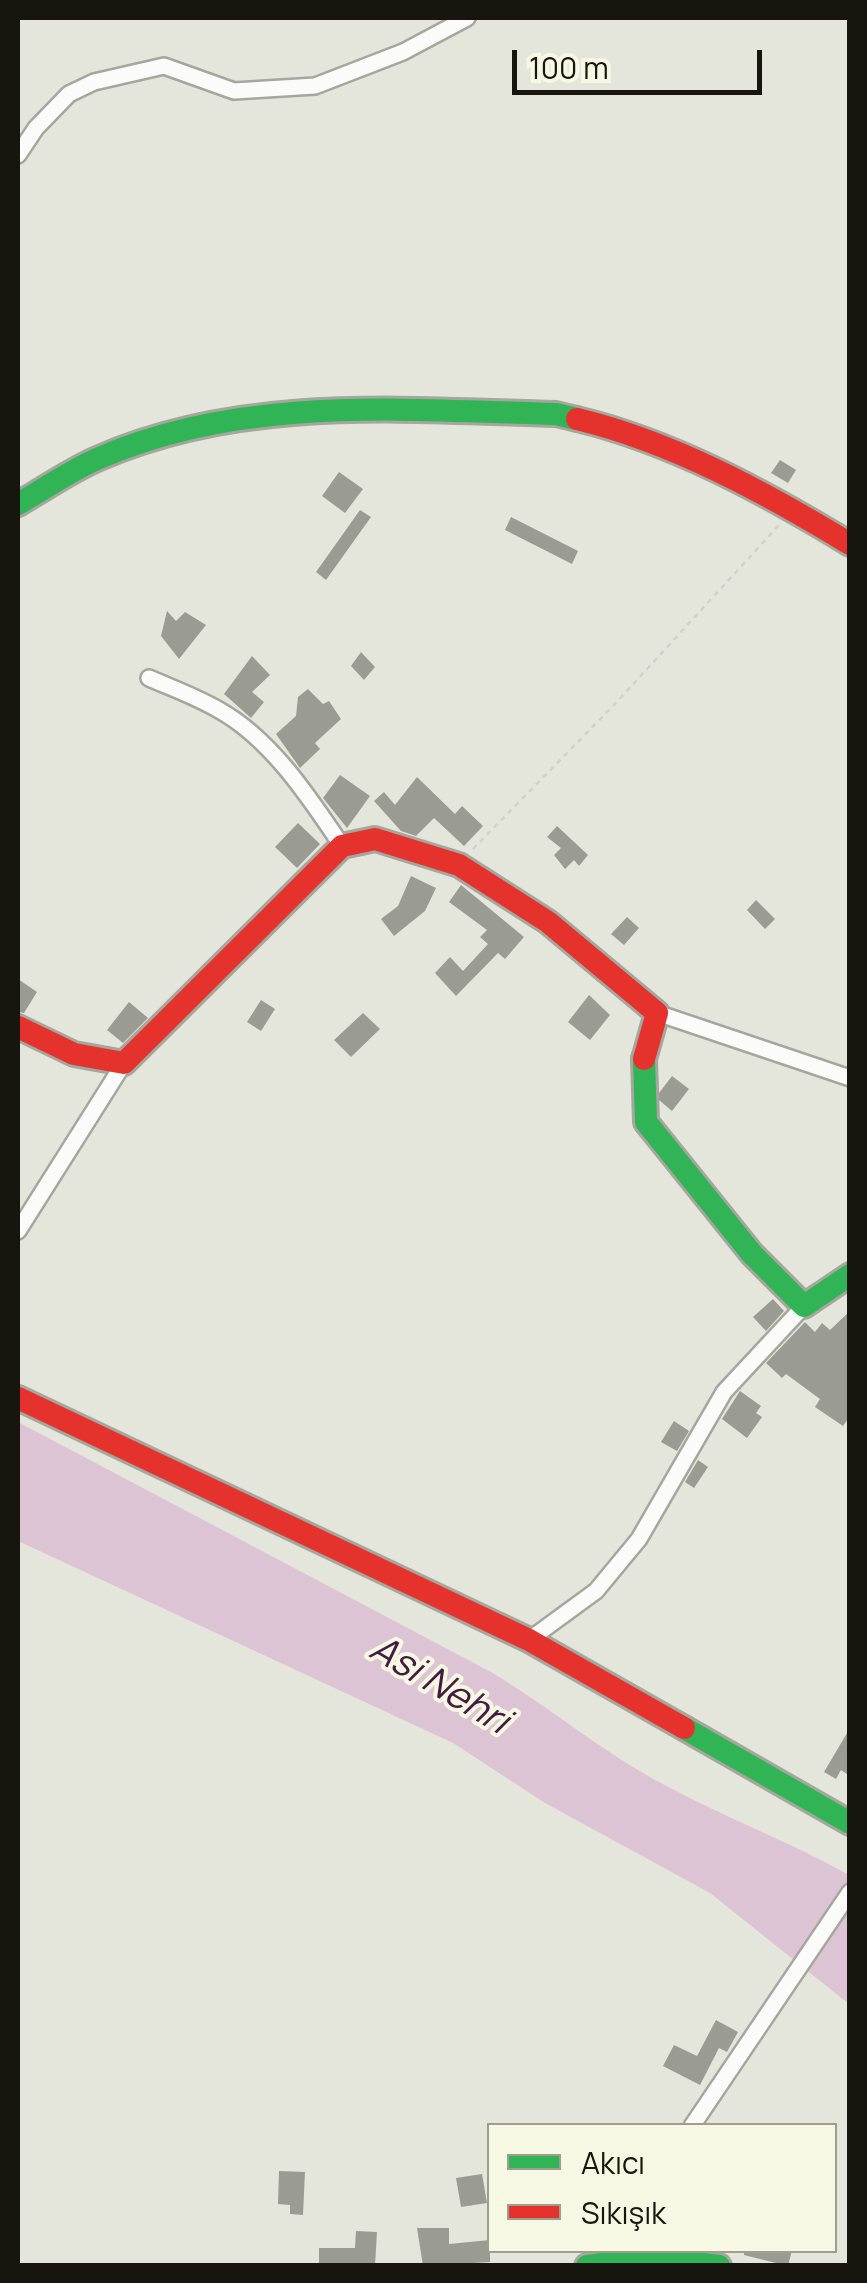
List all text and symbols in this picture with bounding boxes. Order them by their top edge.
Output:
scale bar [517,30,767,92]
text: 100 m [529,47,609,88]
water label: Asi Nehri [361,1627,517,1745]
legend [487,2123,837,2253]
text: Akıcı [581,2142,645,2183]
text: Sıkışık [581,2192,666,2233]

